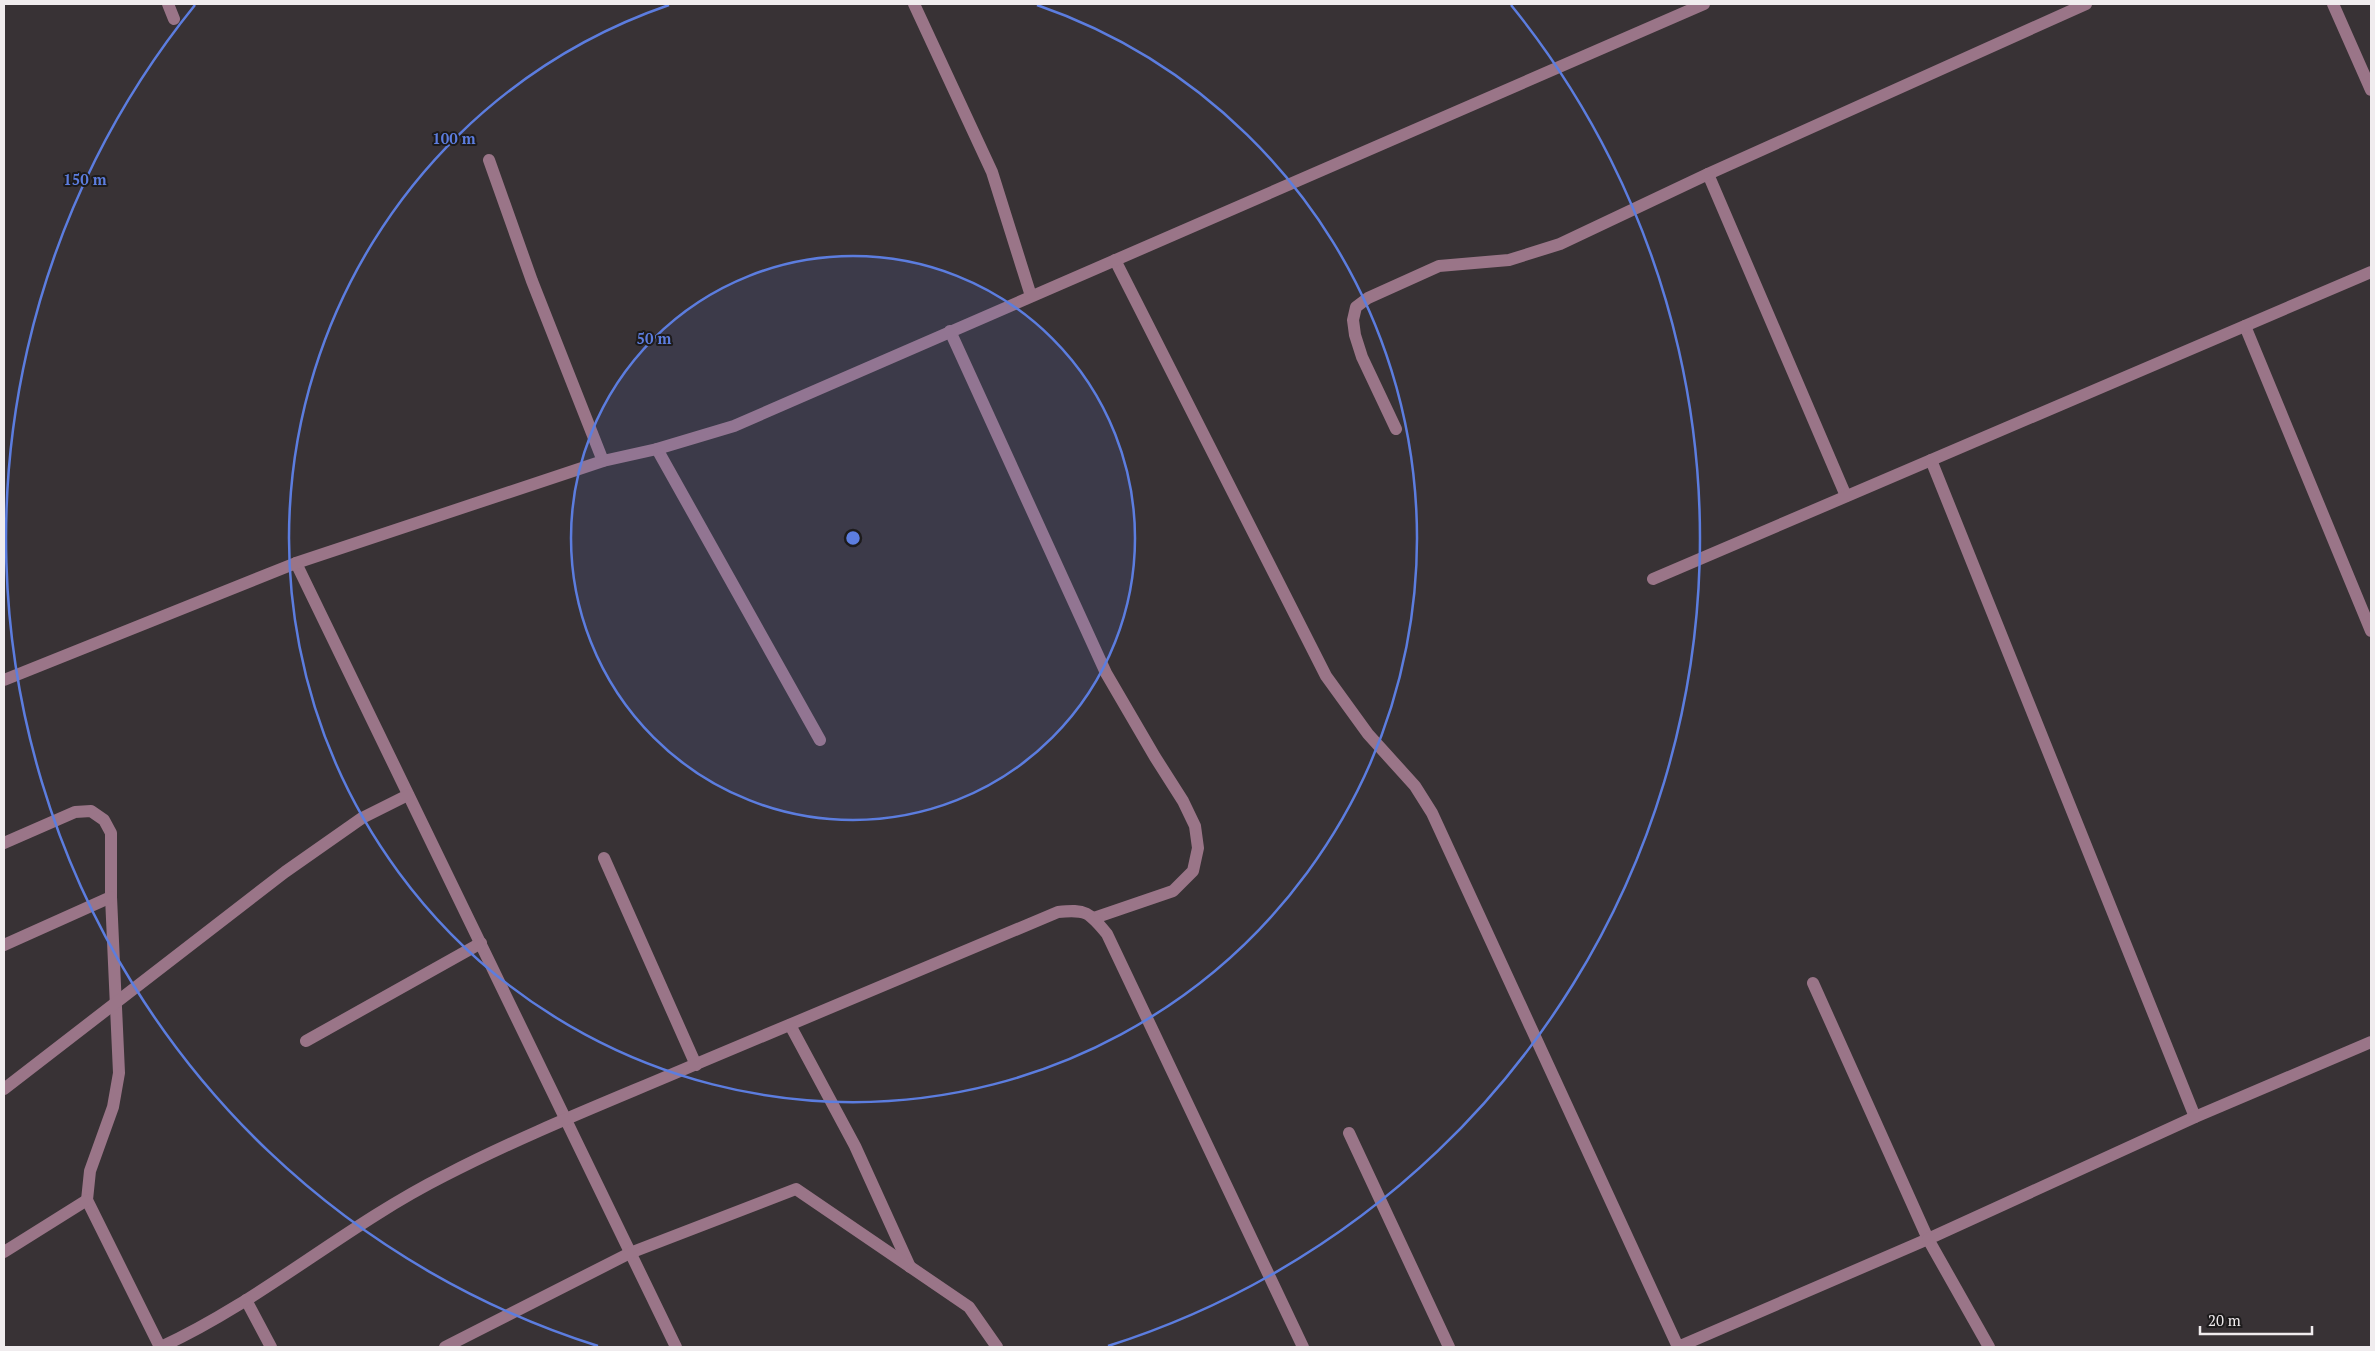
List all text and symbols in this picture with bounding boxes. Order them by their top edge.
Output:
text: 100 m [432,128,476,148]
text: 150 m [63,169,107,189]
text: 50 m [637,328,672,348]
centre of rings [844,529,862,547]
scale bar [2200,1304,2312,1336]
text: 20 m [2208,1310,2241,1330]

